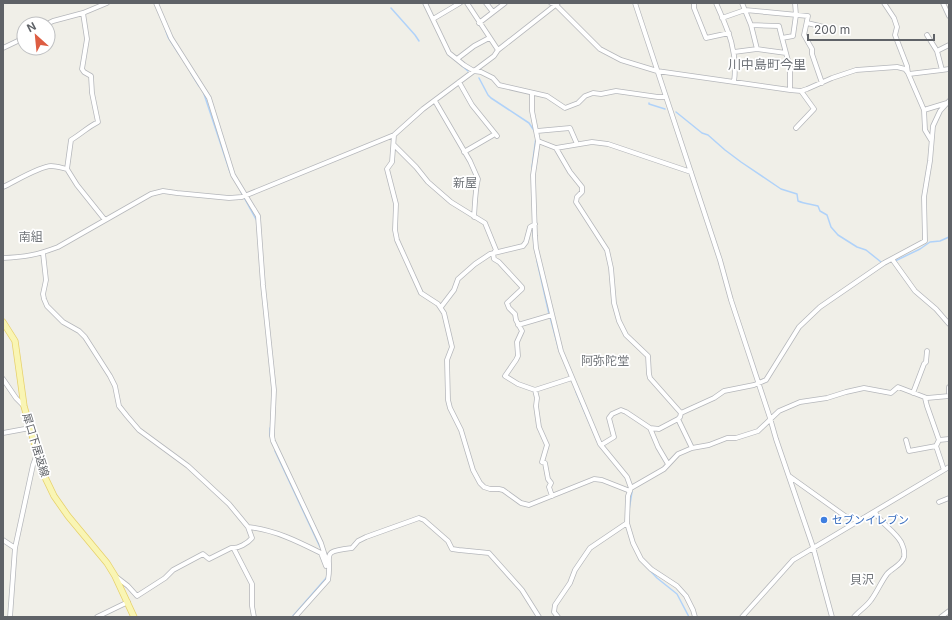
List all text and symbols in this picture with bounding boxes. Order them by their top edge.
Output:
north arrow [16,16,56,56]
scale bar [808,16,934,42]
text: N [25,19,38,35]
text: 200 m [814,22,850,37]
district label: 川中島町今里 [728,56,806,72]
district label: 新屋 [453,175,477,190]
district label: 南組 [19,229,43,244]
district label: 阿弥陀堂 [581,353,629,368]
street label: 犀口下居返線 [20,411,52,479]
place label: セブンイレブン [832,513,909,527]
marker: セブンイレブン [819,515,829,525]
district label: 貝沢 [850,572,874,587]

